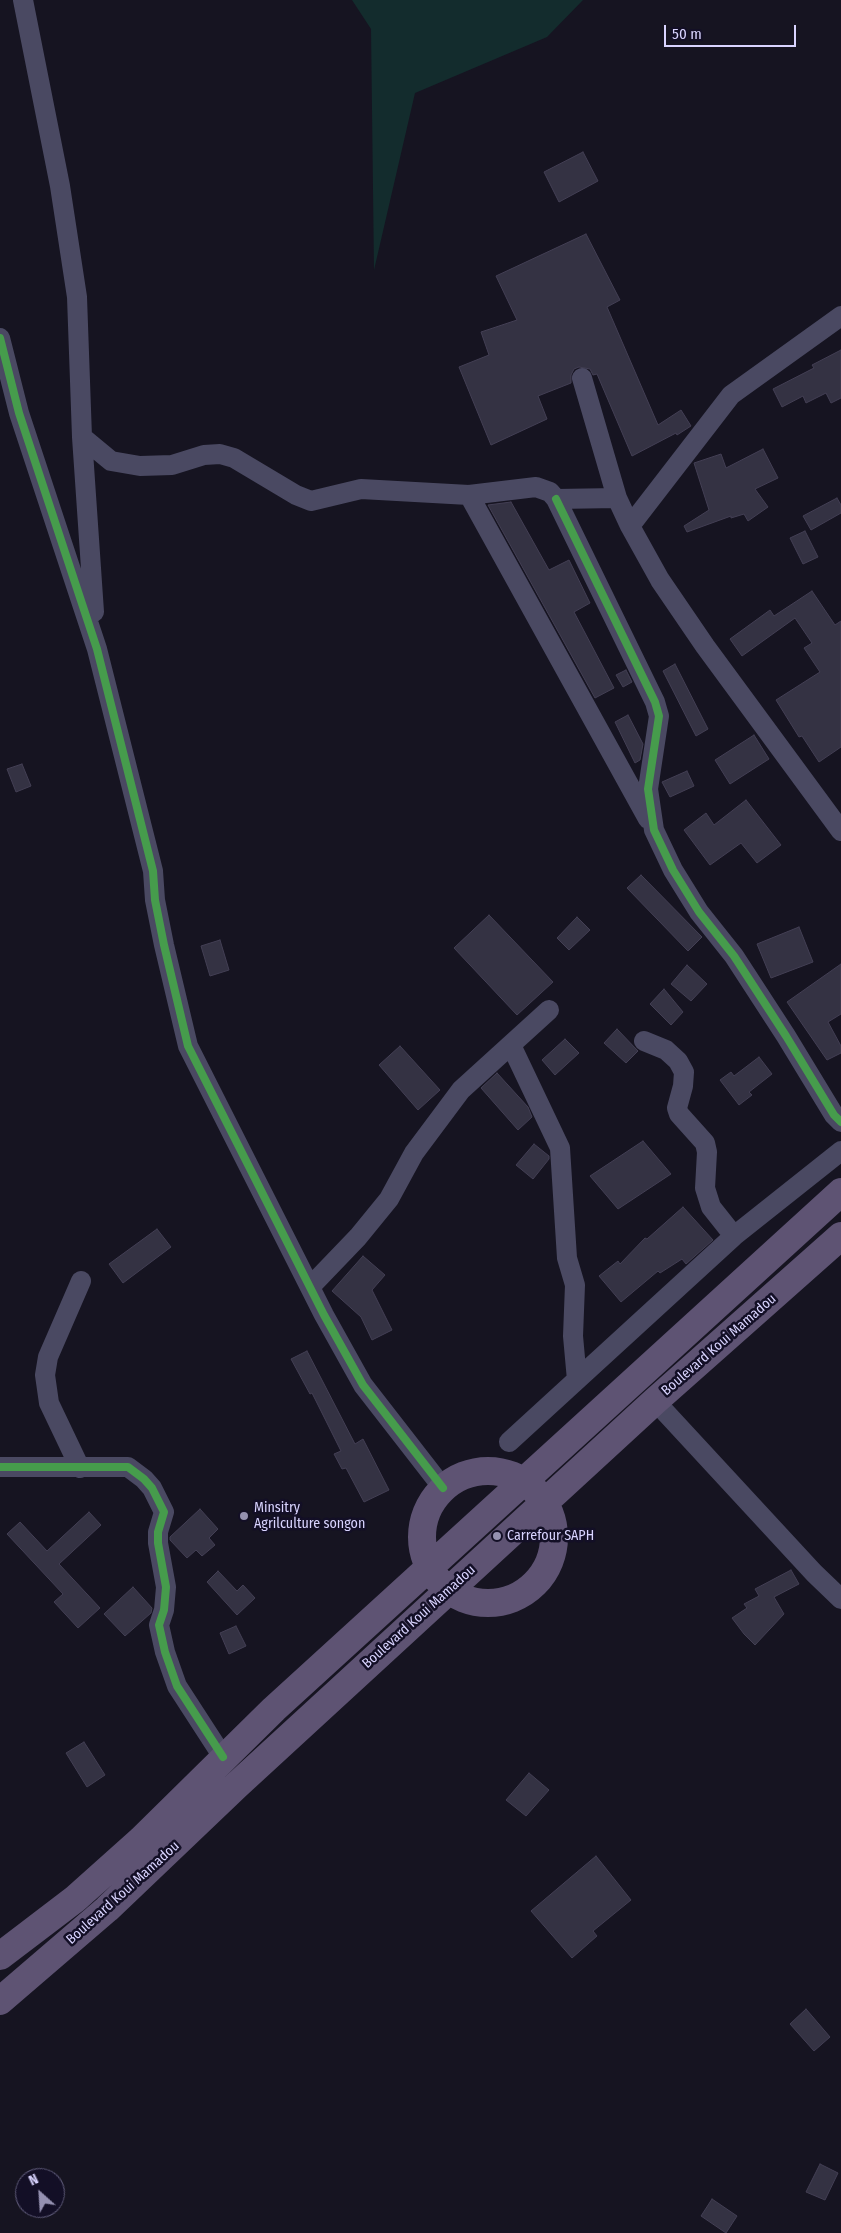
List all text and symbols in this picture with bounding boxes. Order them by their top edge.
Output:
scale bar [666,15,798,47]
text: 50 m [672,25,702,43]
street label: Boulevard Koui Mamadou [658,1291,780,1399]
place label: Minsitry Agrilculture songon [254,1500,365,1532]
marker: Minsitry Agrilculture songon [238,1510,250,1522]
place label: Carrefour SAPH [507,1528,594,1544]
marker: Carrefour SAPH [491,1530,503,1542]
street label: Boulevard Koui Mamadou [359,1562,479,1672]
street label: Boulevard Koui Mamadou [63,1838,183,1948]
north arrow [15,2168,65,2218]
text: N [26,2170,41,2189]

